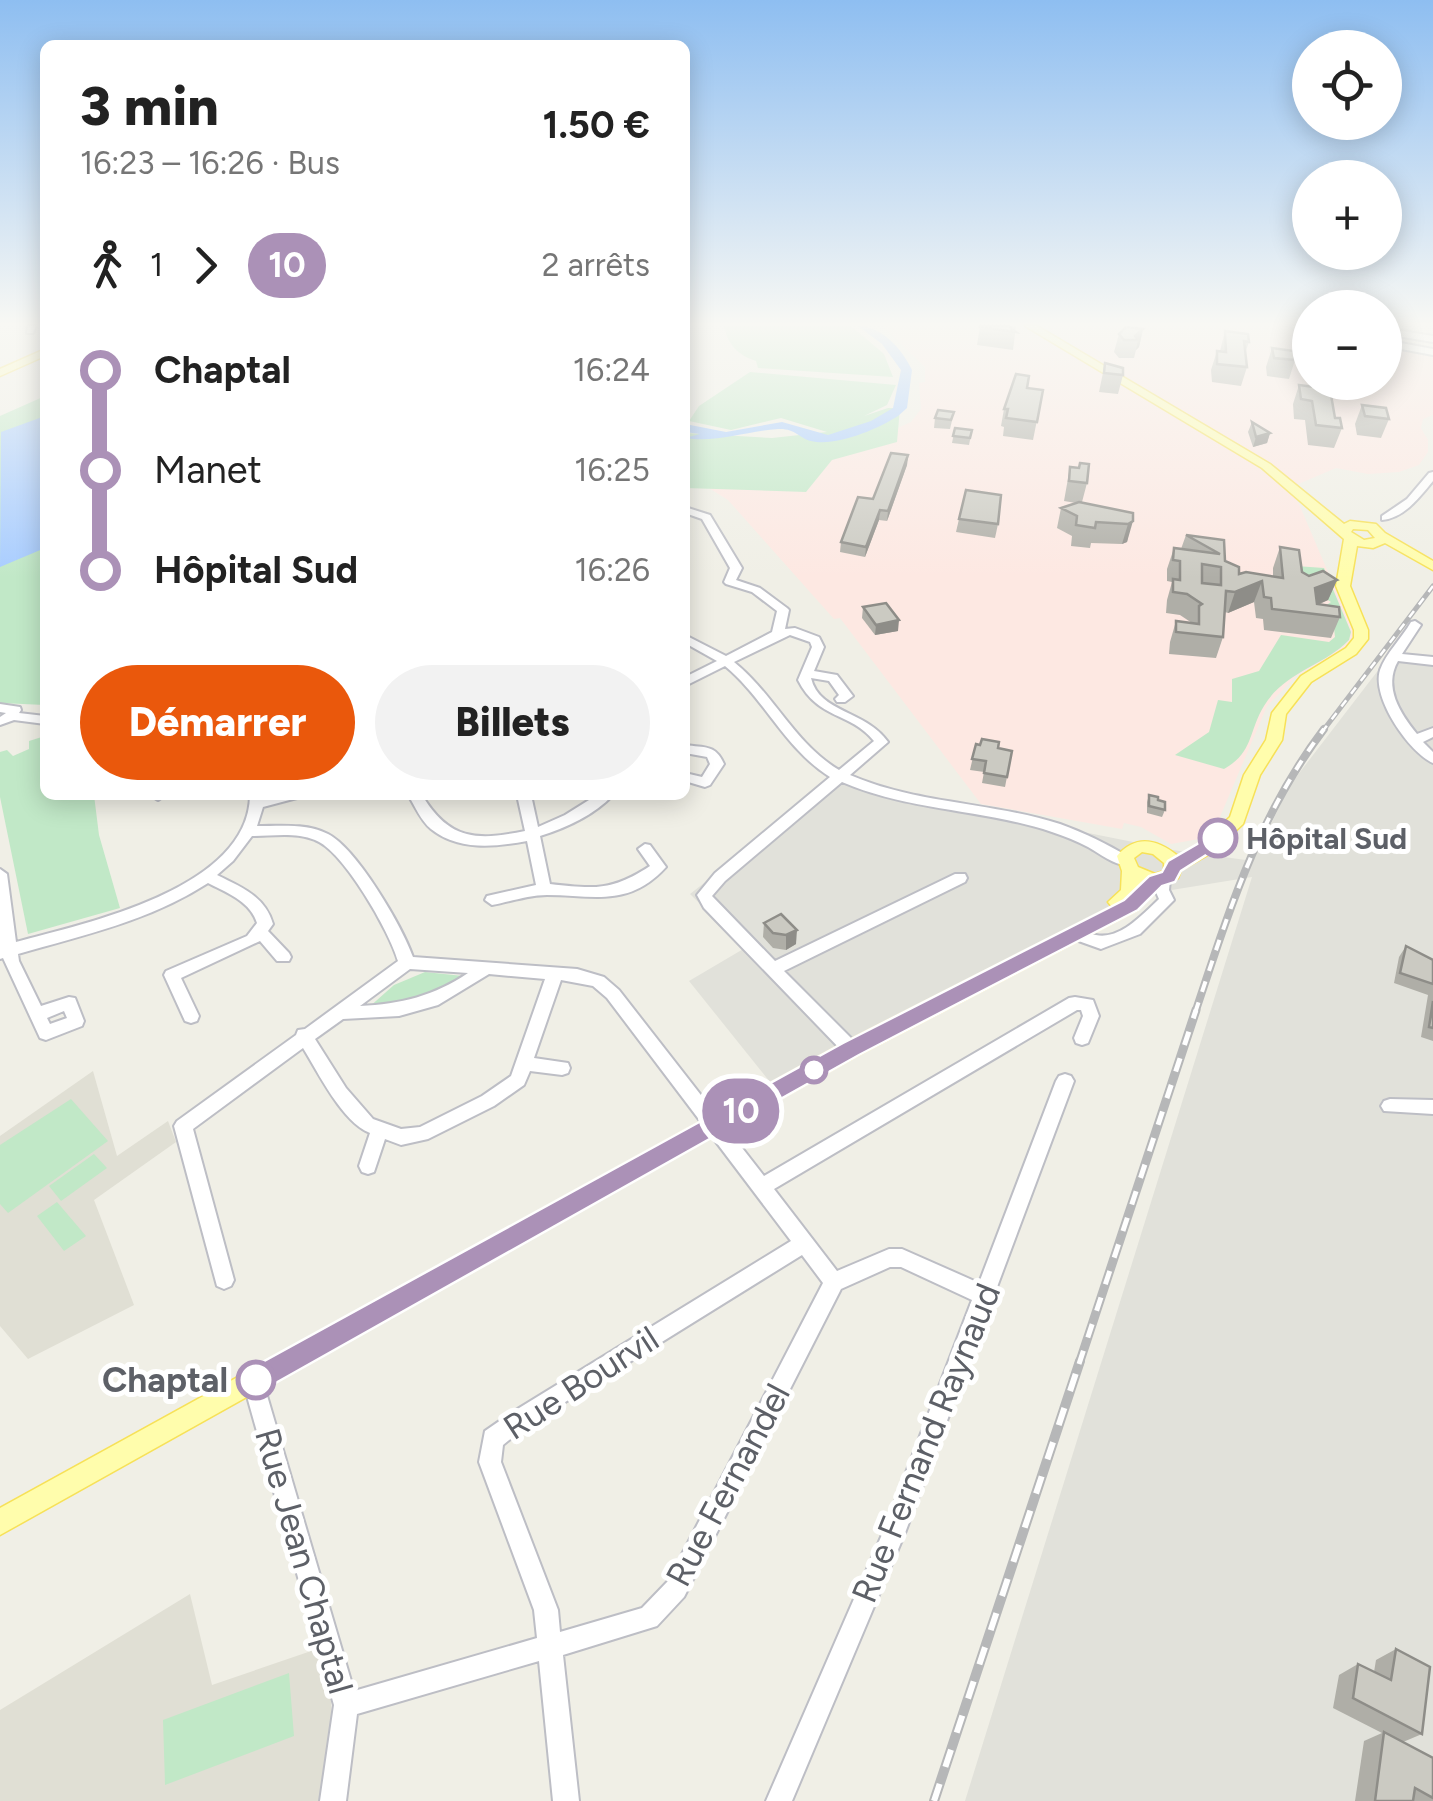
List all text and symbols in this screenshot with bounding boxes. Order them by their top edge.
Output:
map controls [1292,30,1402,400]
button: locate [1292,30,1402,140]
text: 3 min [80,73,219,139]
text: 1.50 € [542,102,650,148]
text: 16:23 – 16:26 · Bus [80,144,340,182]
button: + [1292,160,1402,270]
icon: walk [80,238,135,293]
icon: forward [178,238,233,293]
text: 10 [268,244,306,286]
text: 1 [150,246,163,284]
text: 2 arrêts [542,246,650,284]
button: − [1292,290,1402,400]
text: Chaptal [154,347,291,393]
text: 16:24 [573,351,650,389]
text: Manet [154,447,262,493]
text: 16:25 [574,451,650,489]
text: Hôpital Sud [154,547,358,593]
text: 16:26 [575,551,650,589]
button: Démarrer [80,665,355,780]
button: Billets [375,665,650,780]
marker: Hôpital Sud [1199,819,1237,857]
place label: Hôpital Sud [1246,820,1407,857]
unlabelled marker [801,1057,827,1083]
line badge: 10 [696,1078,786,1144]
text: 10 [722,1090,760,1132]
street label: Rue Fernand Raynaud [843,1277,1009,1609]
street label: Rue Bourvil [496,1317,666,1449]
place label: Chaptal [102,1359,228,1401]
marker: Chaptal [237,1361,275,1399]
street label: Rue Fernandel [657,1377,799,1593]
street label: Rue Jean Chaptal [246,1423,362,1699]

